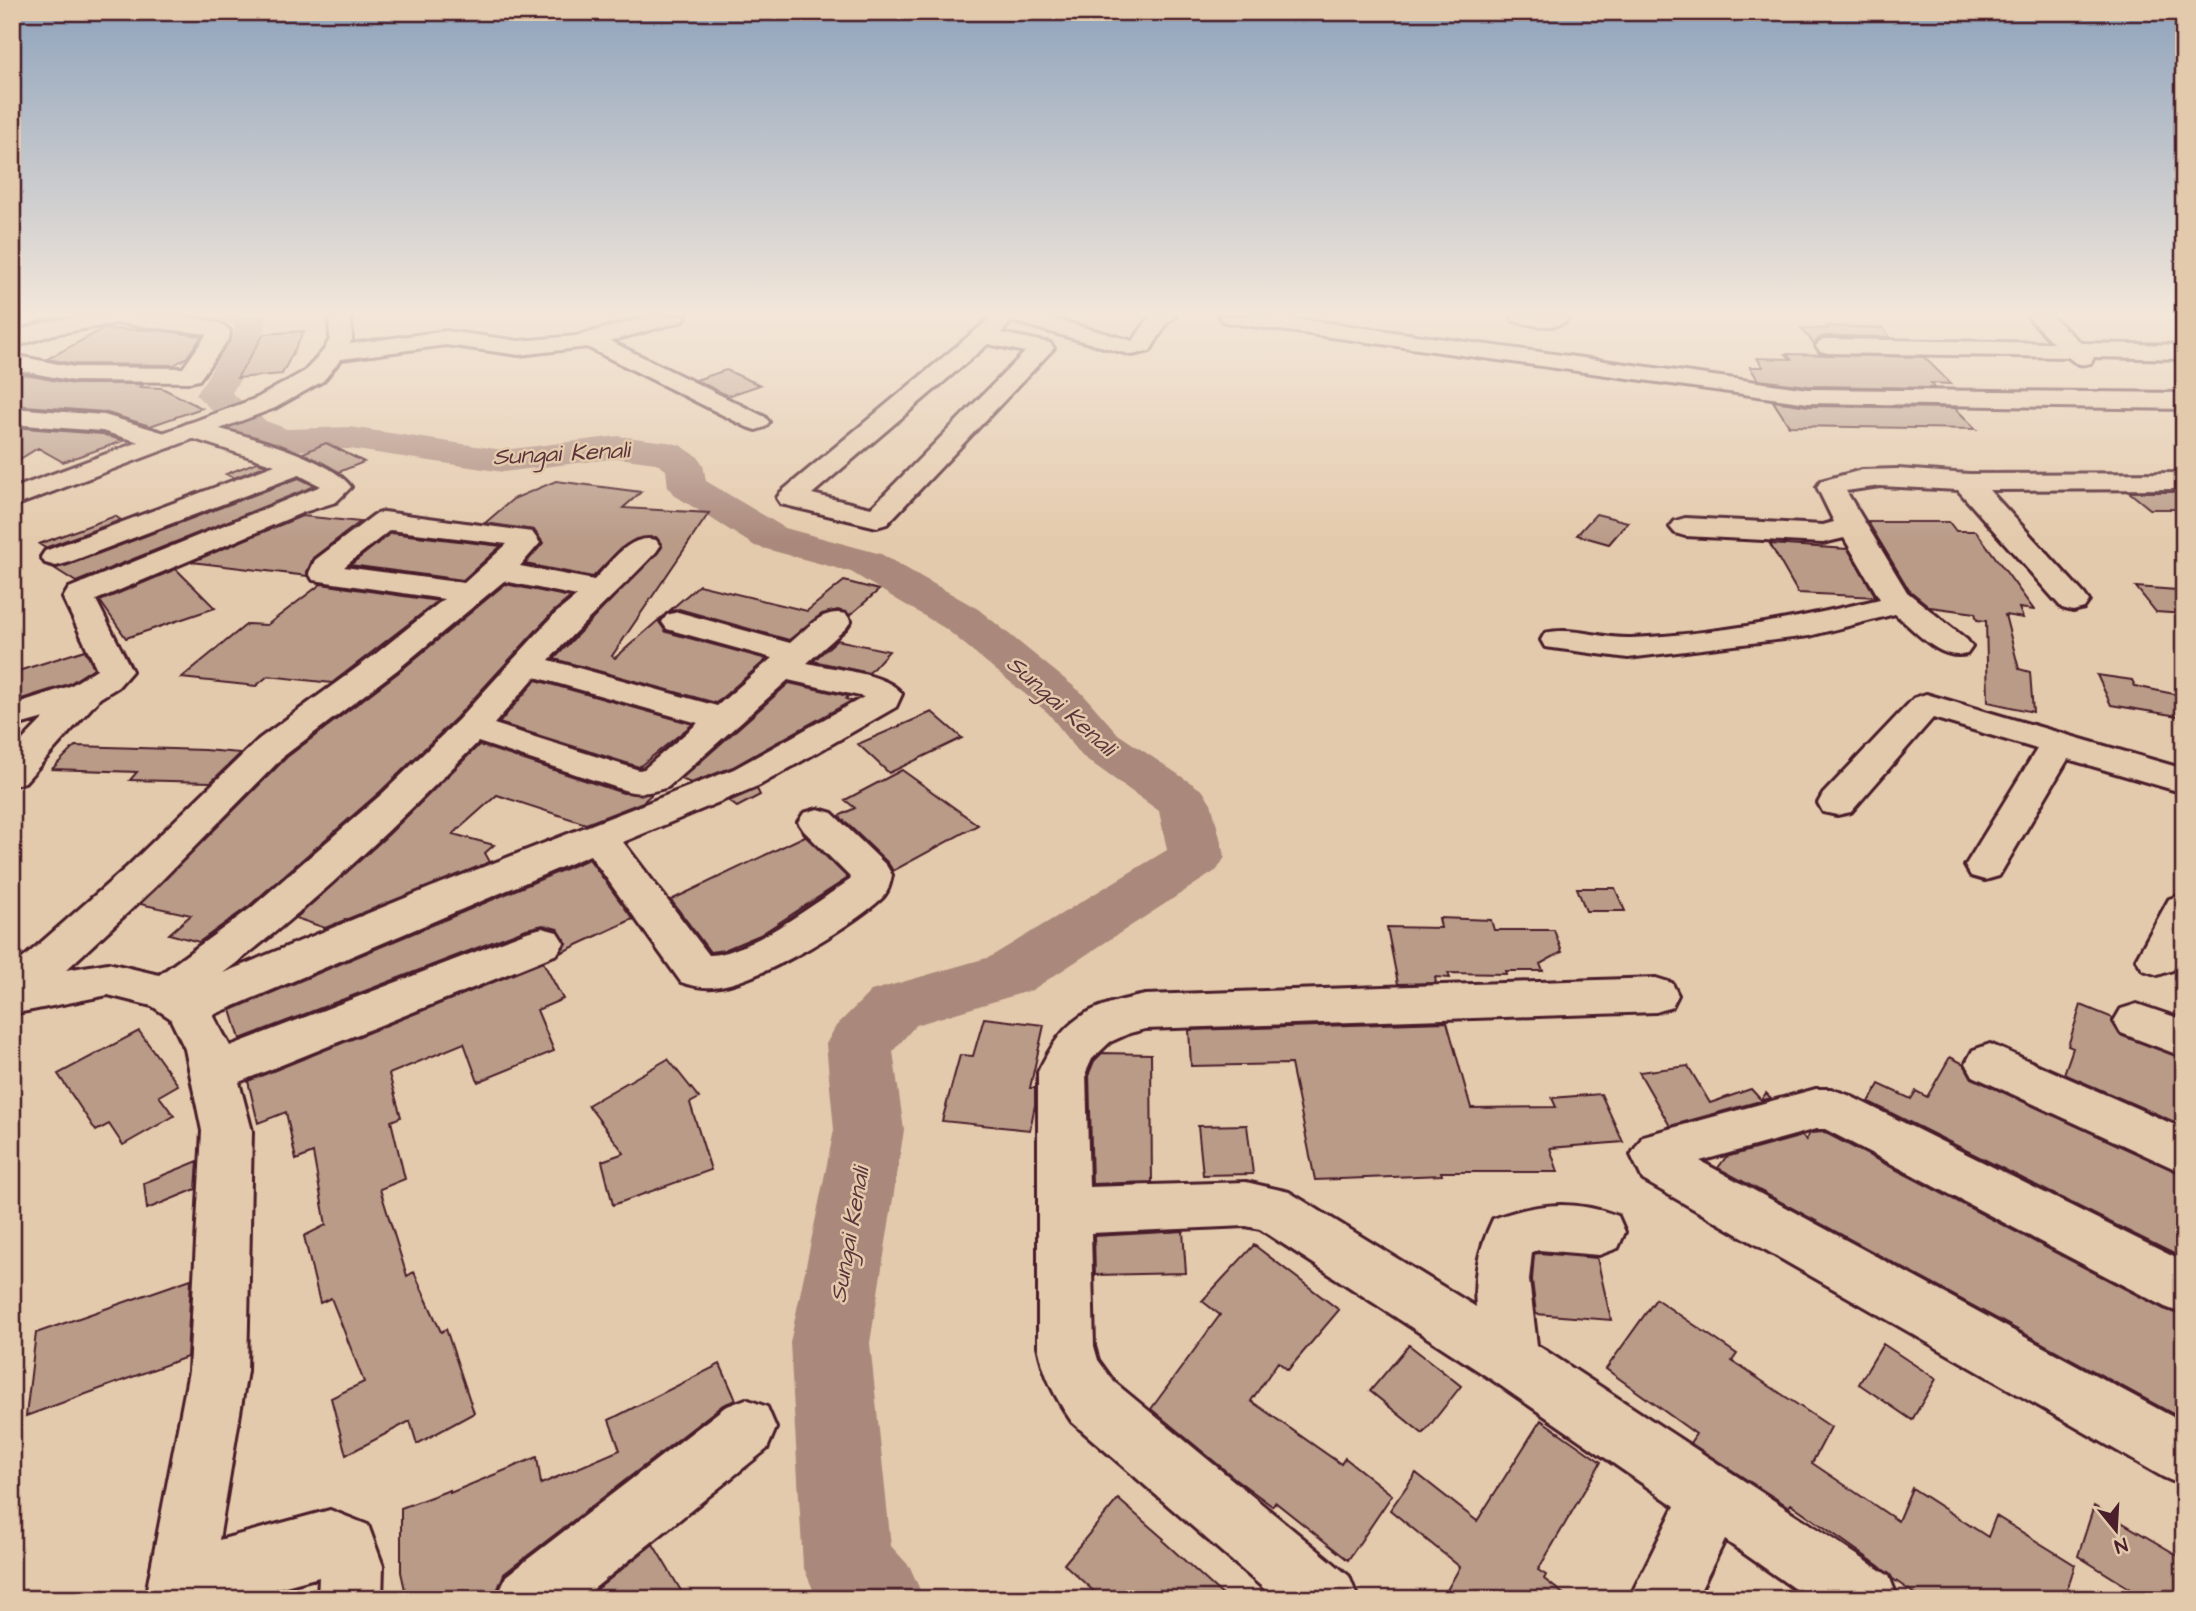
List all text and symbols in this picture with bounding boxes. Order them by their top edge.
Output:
water label: Sungai Kenali [492,433,633,476]
water label: Sungai Kenali [998,648,1126,767]
water label: Sungai Kenali [821,1161,880,1305]
north arrow [2080,1496,2150,1566]
text: N [2111,1530,2131,1559]

